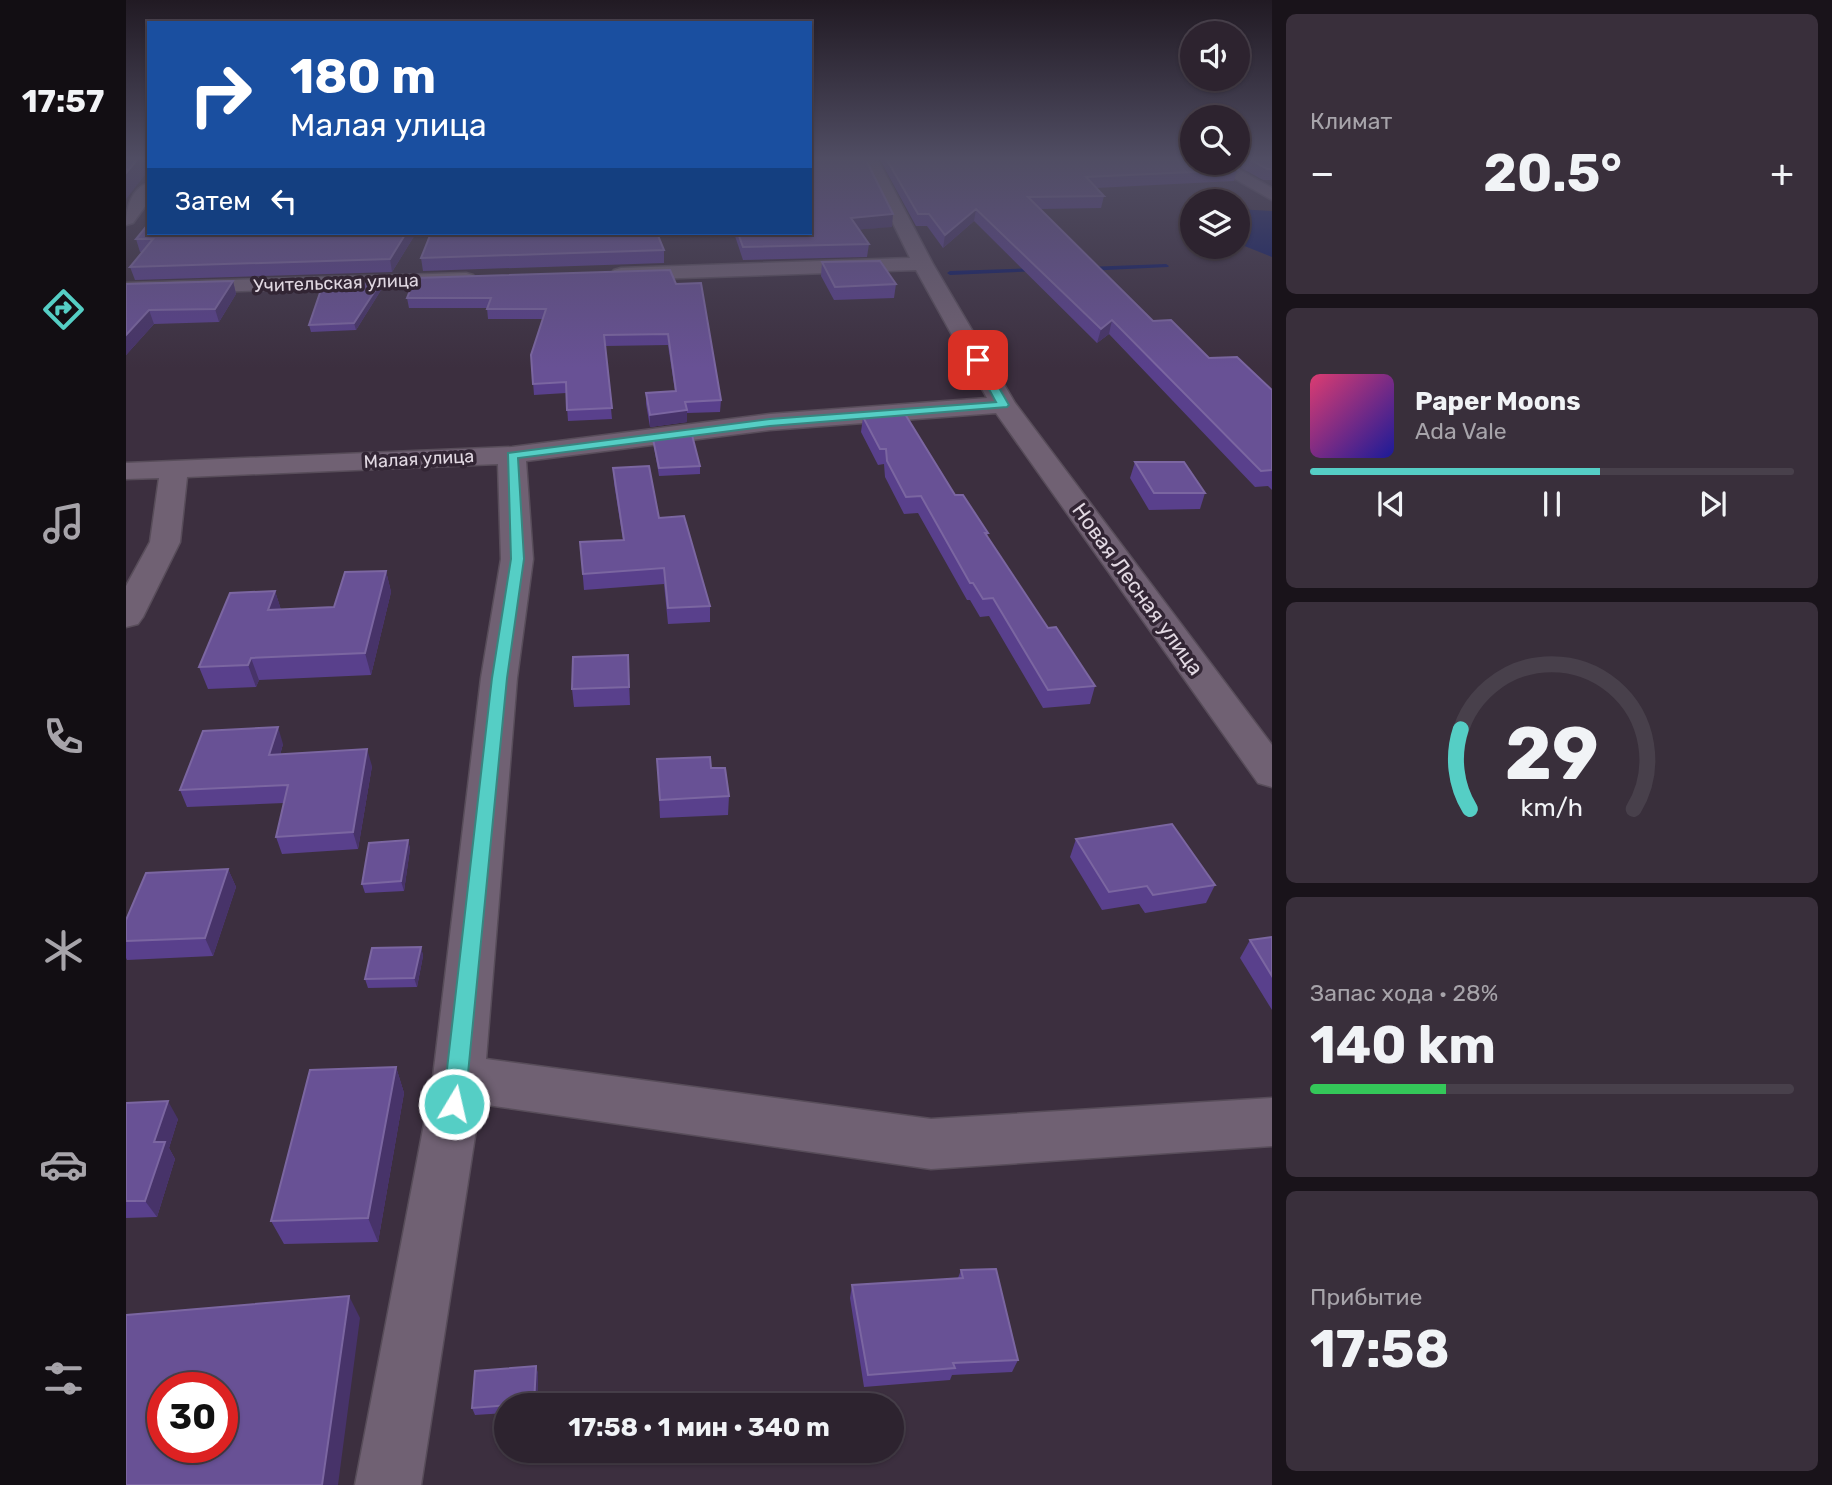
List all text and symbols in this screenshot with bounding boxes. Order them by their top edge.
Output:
map controls [1180,21,1250,259]
button: sound [1180,21,1250,91]
text: 180 m [290,47,436,105]
icon: right [175,49,266,140]
text: 17:57 [22,82,104,120]
button: search [1180,105,1250,175]
text: Малая улица [290,106,487,144]
text: Климат [1310,107,1392,135]
text: 20.5° [1483,142,1622,204]
text: − [1310,150,1335,196]
text: + [1770,150,1794,196]
icon: left [265,182,303,220]
text: Затем [175,186,251,217]
button: layers [1180,189,1250,259]
street label: Учительская улица [253,269,419,297]
icon: directions [39,285,88,334]
pin [948,330,1008,390]
icon: arrive [959,341,997,379]
text: Paper Moons [1415,386,1581,417]
text: Ada Vale [1415,417,1507,445]
street label: Малая улица [363,445,475,473]
icon: previous [1372,485,1410,523]
icon: pause [1533,485,1571,523]
icon: next [1694,485,1732,523]
street label: Новая Лесная улица [1067,498,1209,680]
icon: music [39,499,88,548]
text: 29 [1505,711,1599,797]
icon: phone [39,712,88,761]
text: km/h [1521,792,1583,821]
icon: climate [39,926,88,975]
text: Запас хода · 28% [1310,979,1498,1007]
text: 140 km [1310,1014,1496,1076]
position arrow [417,1067,491,1141]
icon: car [39,1140,88,1189]
text: Прибытие [1310,1283,1422,1311]
text: 17:58 [1310,1318,1450,1380]
icon: filters [39,1354,88,1403]
speed limit sign: 30 [147,1372,238,1463]
text: 17:58 · 1 мин · 340 m [568,1412,830,1443]

